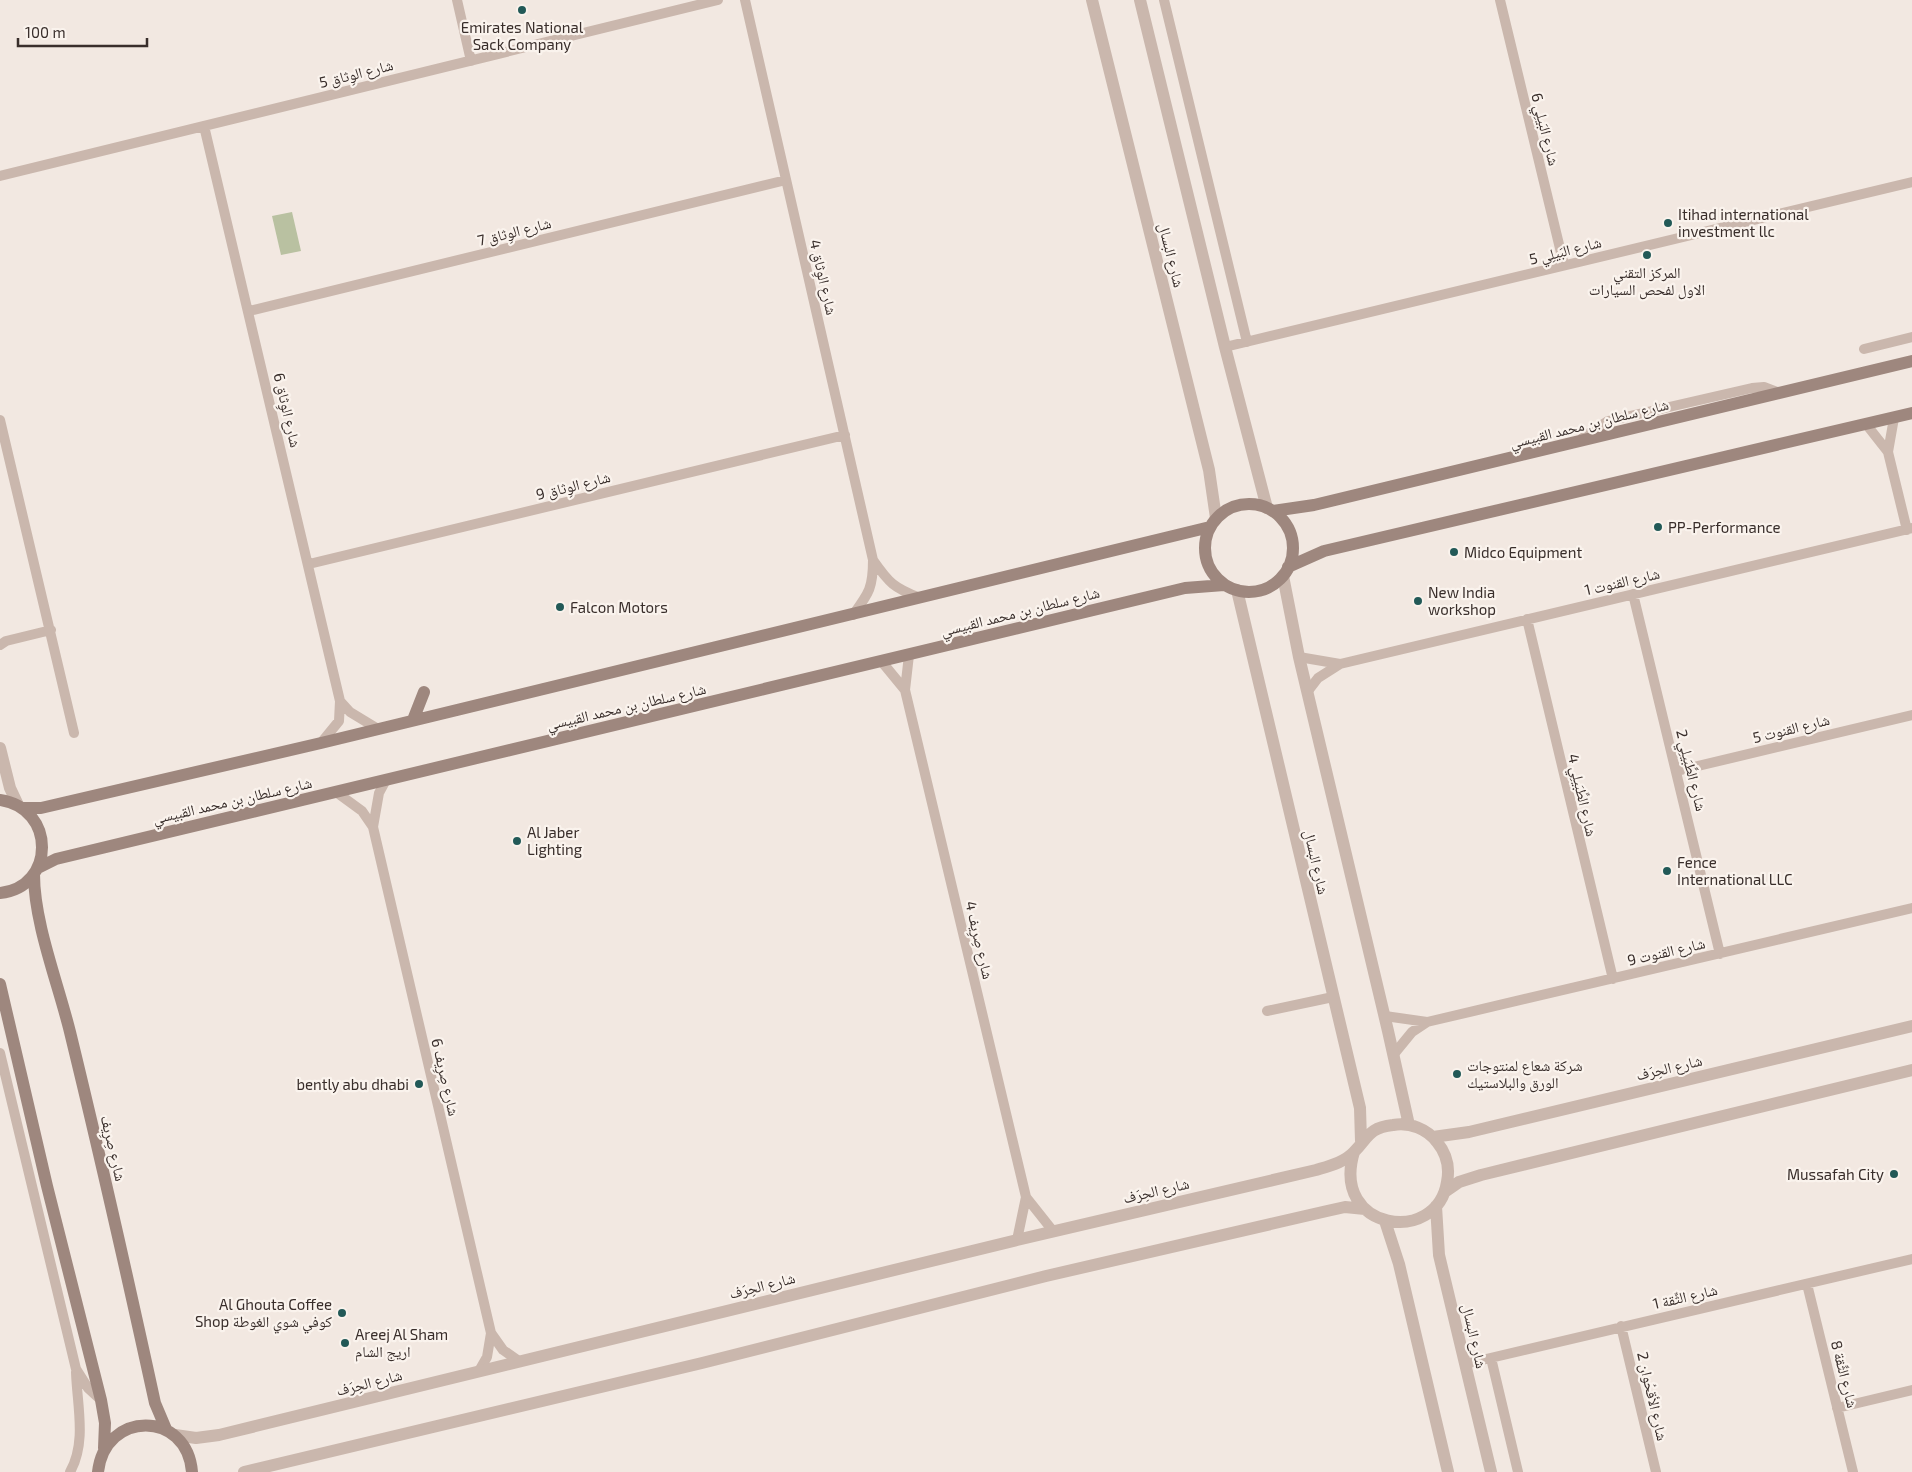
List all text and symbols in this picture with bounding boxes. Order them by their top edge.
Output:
marker: Emirates National Sack Company [516,4,528,16]
scale bar [18,15,146,47]
place label: Emirates National Sack Company [461,18,584,53]
text: 100 m [25,23,66,41]
street label: شارع الوِثاق 5 [317,55,396,94]
street label: شارع البَيلِي 6 [1525,91,1564,168]
place label: Itihad international investment llc [1678,205,1809,240]
street label: شارع الوِثاق 7 [475,213,554,252]
marker: Itihad international investment llc [1662,217,1674,229]
street label: شارع البسال [1153,221,1189,290]
street label: شارع البَيلِي 5 [1527,232,1604,271]
street label: شارع الوِثاق 4 [803,238,841,317]
marker: المركز التقني الاول لفحص السيارات [1641,249,1653,261]
place label: المركز التقني الاول لفحص السيارات [1589,263,1705,300]
street label: شارع الوِثاق 6 [268,371,305,450]
street label: شارع سلطان بن محمد القبيسي [1508,395,1671,455]
street label: شارع الوِثاق 9 [534,467,613,506]
place label: PP-Performance [1668,518,1781,536]
marker: PP-Performance [1652,521,1664,533]
place label: Midco Equipment [1464,543,1582,561]
marker: Midco Equipment [1448,546,1460,558]
street label: شارع القنوت 1 [1583,564,1662,600]
street label: شارع سلطان بن محمد القبيسي [939,583,1102,643]
place label: New India workshop [1428,583,1496,618]
marker: New India workshop [1412,595,1424,607]
place label: Falcon Motors [570,598,668,616]
marker: Falcon Motors [554,601,566,613]
street label: شارع سلطان بن محمد القبيسي [545,679,708,737]
street label: شارع القنوت 5 [1751,710,1832,748]
street label: شارع الطِّبَيلِي 2 [1669,727,1711,814]
street label: شارع الطِّبَيلِي 4 [1561,752,1601,839]
street label: شارع سلطان بن محمد القبيسي [151,773,314,831]
place label: Al Jaber Lighting [527,823,583,858]
street label: شارع البسال [1299,828,1333,897]
marker: Al Jaber Lighting [511,835,523,847]
place label: Fence International LLC [1677,853,1793,888]
marker: Fence International LLC [1661,865,1673,877]
street label: شارع صِرِيف 4 [959,899,998,982]
street label: شارع القنوت 9 [1625,933,1707,971]
street label: شارع صِرِيف 6 [425,1036,464,1118]
street label: شارع الحِرَف [1634,1051,1704,1085]
place label: شركة شعاع لمنتوجات الورق والبلاستيك [1467,1056,1583,1093]
marker: شركة شعاع لمنتوجات الورق والبلاستيك [1451,1068,1463,1080]
place label: bently abu dhabi [296,1075,409,1093]
marker: bently abu dhabi [413,1078,425,1090]
street label: شارع صِرِيف [94,1113,130,1184]
place label: Mussafah City [1787,1165,1884,1183]
marker: Mussafah City [1888,1168,1900,1180]
street label: شارع الحِرَف [1121,1174,1191,1208]
street label: شارع الحِرَف [727,1268,797,1304]
street label: شارع الثِّقة 1 [1651,1280,1720,1314]
place label: Al Ghouta Coffee Shop كوفي شوي الغوطة [195,1295,332,1334]
street label: شارع البسال [1457,1302,1491,1371]
marker: Al Ghouta Coffee Shop كوفي شوي الغوطة [336,1307,348,1319]
place label: Areej Al Sham اريج الشام [355,1325,448,1362]
marker: Areej Al Sham اريج الشام [339,1337,351,1349]
street label: شارع الثِّقة 8 [1826,1338,1862,1410]
street label: شارع الأقحُوان 2 [1632,1350,1672,1443]
street label: شارع الحِرَف [334,1365,404,1401]

